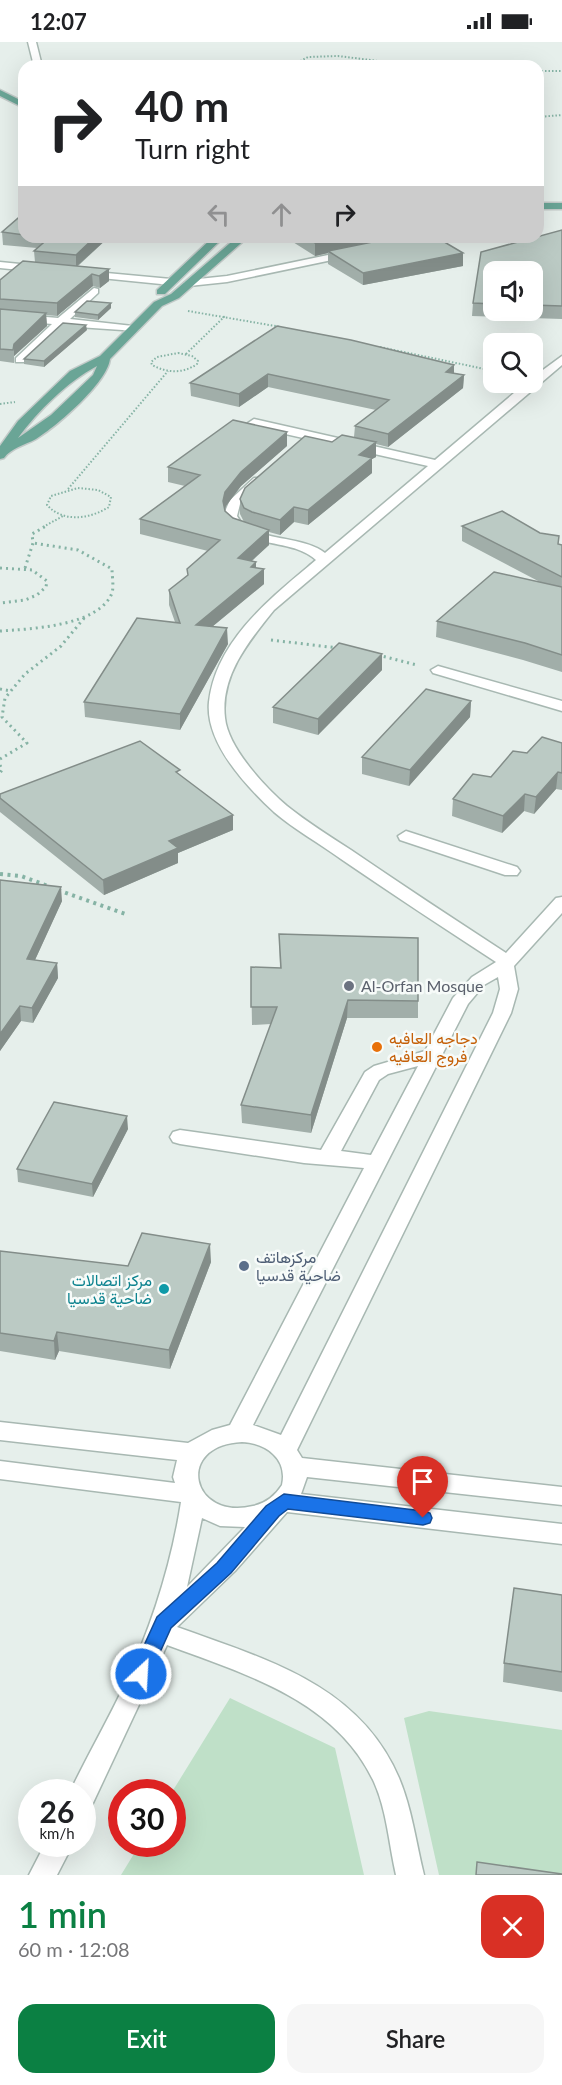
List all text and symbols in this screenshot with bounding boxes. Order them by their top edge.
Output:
text: 12:07 [30,8,87,35]
text: 40 m [135,81,229,131]
icon: right [36,84,114,162]
text: Turn right [135,132,250,165]
icon: left [202,198,235,231]
icon: ahead [265,198,298,231]
icon: right [328,198,361,231]
map controls [483,261,543,393]
button: sound [483,261,543,321]
button: search [483,333,543,393]
place label: Al-Orfan Mosque [361,976,483,995]
marker: Al-Orfan Mosque [342,979,356,993]
place label: دجاجه العافيه فروج العافيه [389,1028,478,1068]
marker: دجاجه العافيه فروج العافيه [370,1040,384,1054]
place label: مركزهاتف ضاحية قدسيا [256,1247,341,1285]
marker: مركزهاتف ضاحية قدسيا [237,1259,251,1273]
place label: مركز اتصالات ضاحية قدسيا [67,1270,152,1308]
marker: مركز اتصالات ضاحية قدسيا [157,1282,171,1296]
pin [397,1456,448,1518]
icon: arrive [406,1465,439,1498]
position arrow [109,1642,173,1706]
speed limit sign: 30 [108,1779,186,1857]
text: 26 [40,1793,74,1829]
text: km/h [39,1824,75,1842]
text: 1 min [18,1892,107,1936]
button: close [481,1895,544,1958]
text: 60 m · 12:08 [18,1937,130,1961]
button: Exit [18,2004,275,2073]
button: Share [287,2004,544,2073]

